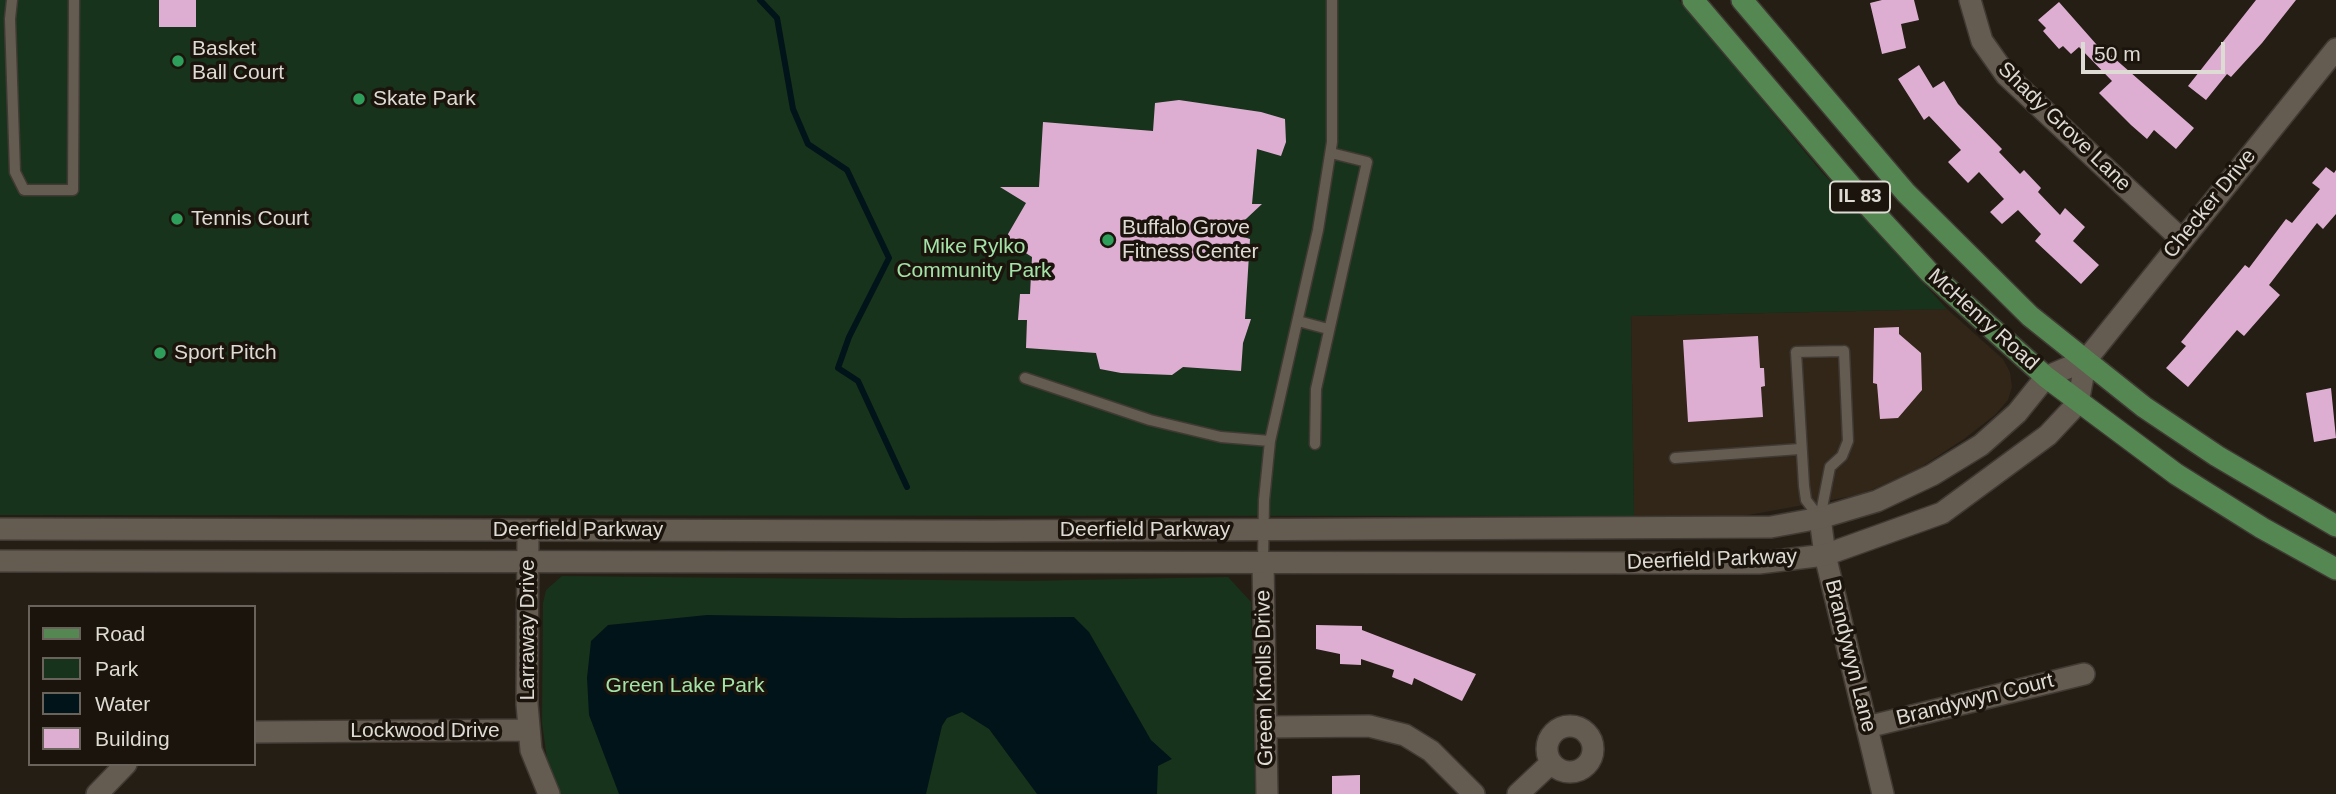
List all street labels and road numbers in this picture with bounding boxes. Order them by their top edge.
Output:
street label: Shady Grove Lane [1992,57,2136,197]
street label: Checker Drive [2158,144,2262,264]
road number: IL 83 [1830,182,1890,212]
street label: McHenry Road [1923,264,2043,376]
street label: Deerfield Parkway [493,517,663,543]
street label: Deerfield Parkway [1060,517,1230,543]
street label: Deerfield Parkway [1626,544,1798,576]
street label: Larraway Drive [515,559,541,701]
street label: Brandywyn Lane [1819,577,1881,735]
street label: Green Knolls Drive [1251,590,1279,766]
street label: Brandywyn Court [1894,668,2056,732]
street label: Lockwood Drive [350,718,500,744]

